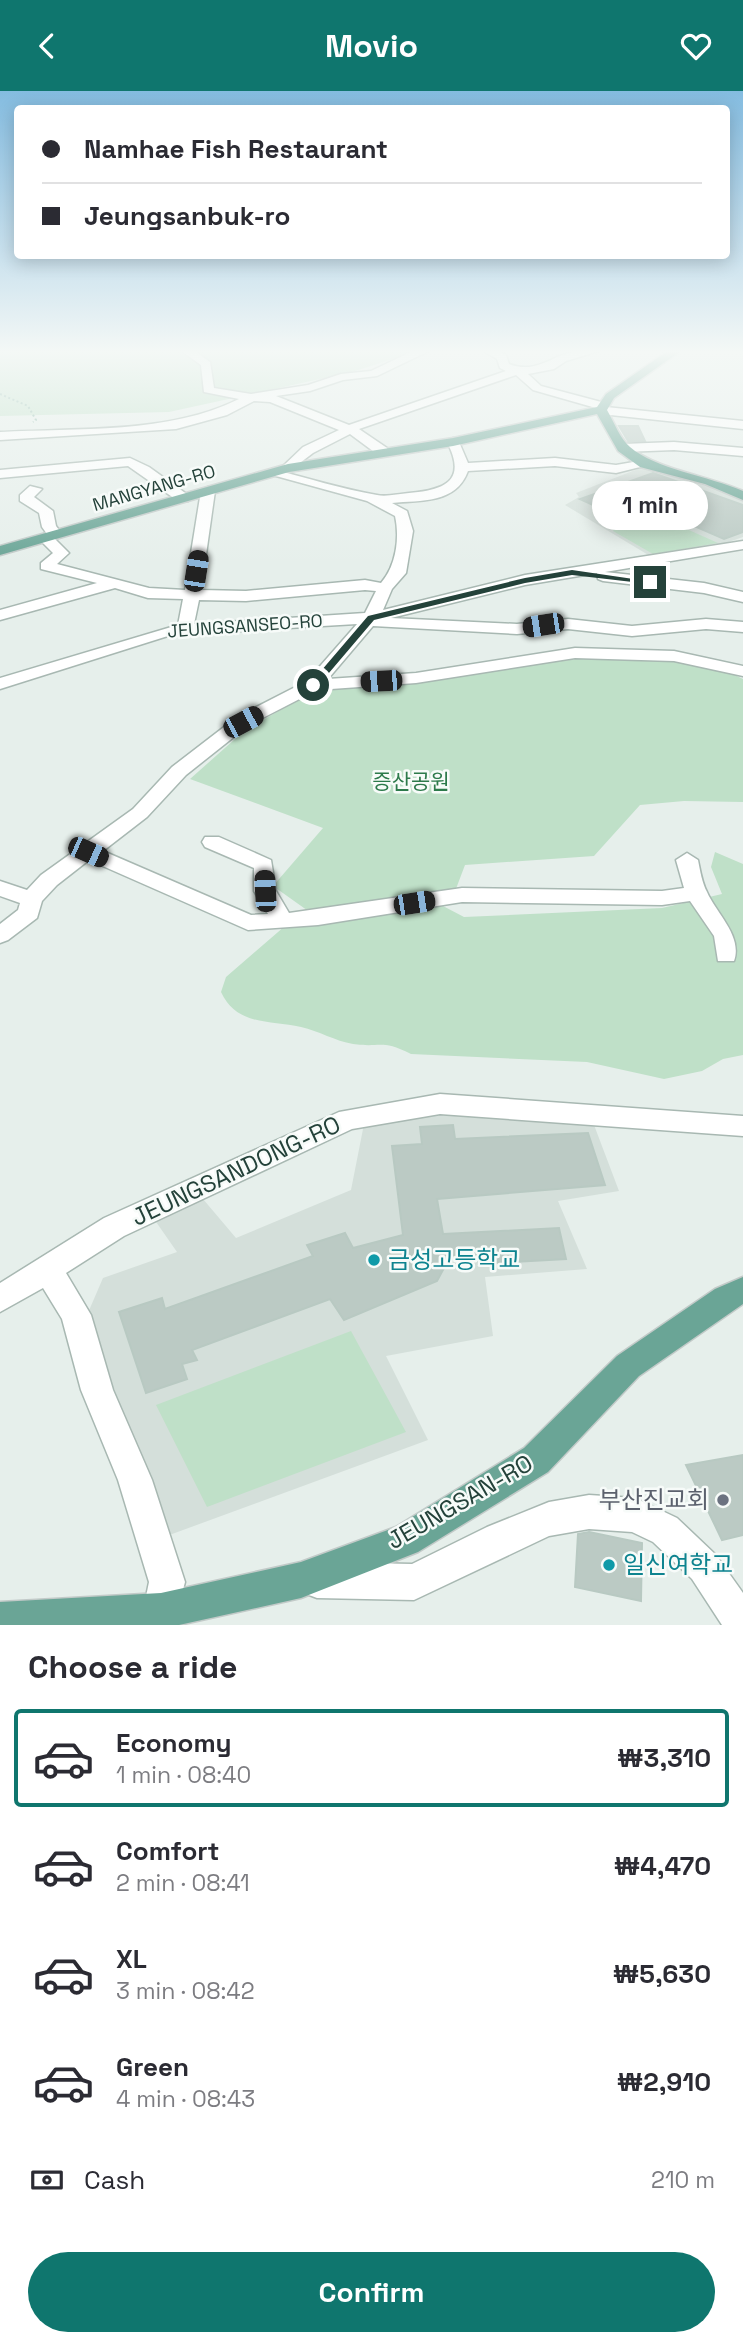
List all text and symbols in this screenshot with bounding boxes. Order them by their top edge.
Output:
text: Movio [325,26,418,66]
icon: back [28,27,66,65]
icon: heart [677,27,715,65]
text: Namhae Fish Restaurant [84,132,388,166]
text: Jeungsanbuk-ro [84,199,290,233]
street label: MANGYANG-RO [90,459,218,516]
callout: 1 min [592,481,708,529]
text: 1 min [622,490,678,520]
car [183,549,210,593]
route end [634,566,666,598]
street label: JEUNGSANSEO-RO [166,609,323,642]
car [521,611,566,639]
route start [297,669,329,701]
car [360,669,403,693]
car [220,703,267,741]
park label: 증산공원 [372,768,450,795]
car [65,834,112,870]
car [254,869,277,913]
car [392,889,437,917]
street label: JEUNGSANDONG-RO [126,1109,345,1233]
place label: 금성고등학교 [388,1244,520,1275]
marker: 금성고등학교 [366,1252,382,1268]
street label: JEUNGSAN-RO [381,1447,538,1556]
place label: 부산진교회 [599,1484,709,1515]
marker: 부산진교회 [715,1492,731,1508]
place label: 일신여학교 [623,1549,733,1580]
marker: 일신여학교 [601,1557,617,1573]
text: Choose a ride [28,1647,238,1687]
text: Economy [116,1726,232,1760]
icon: car [32,1727,95,1790]
text: ₩3,310 [617,1741,711,1775]
text: 1 min · 08:40 [116,1760,251,1790]
text: Comfort [116,1834,219,1868]
icon: car [32,1835,95,1898]
text: ₩4,470 [614,1849,711,1883]
text: 2 min · 08:41 [116,1868,250,1898]
text: XL [116,1942,147,1976]
icon: car [32,1943,95,2006]
text: ₩5,630 [613,1957,711,1991]
text: 3 min · 08:42 [116,1976,255,2006]
text: Green [116,2050,189,2084]
icon: car [32,2051,95,2114]
text: ₩2,910 [617,2065,711,2099]
text: 4 min · 08:43 [116,2084,255,2114]
icon: cash [28,2161,66,2199]
text: Cash [84,2163,145,2197]
text: 210 m [651,2165,715,2195]
button: Confirm [28,2252,715,2332]

